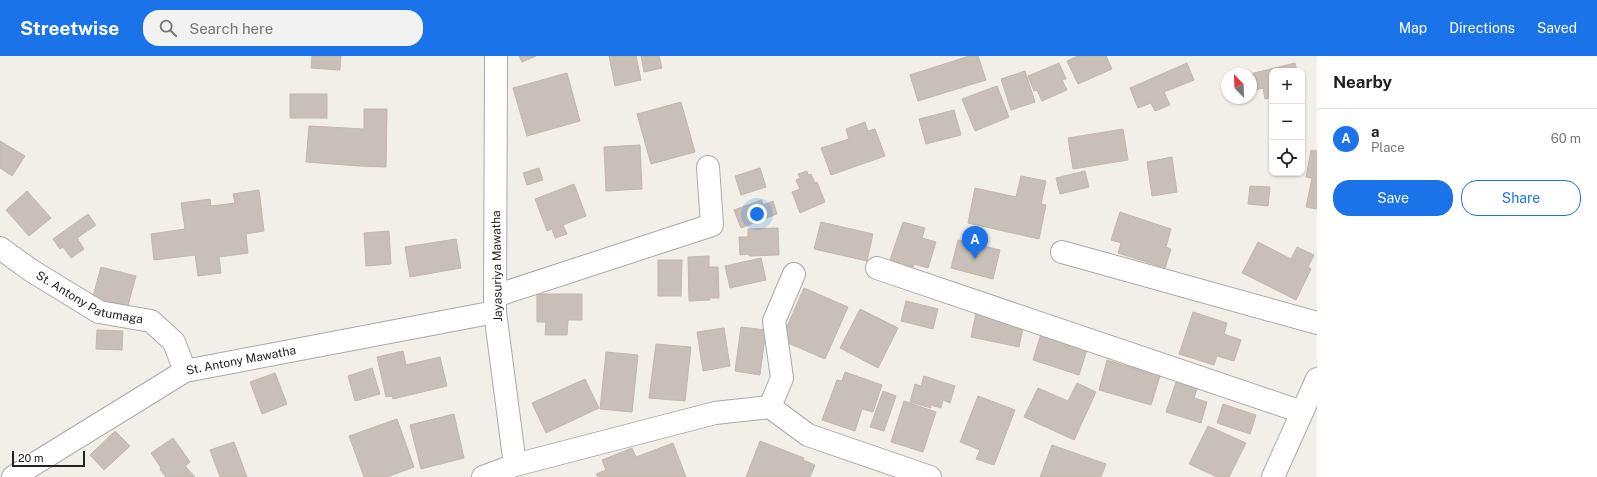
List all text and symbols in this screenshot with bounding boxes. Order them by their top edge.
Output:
search box [143,10,423,46]
text: Streetwise [20,17,119,39]
icon: search [157,17,179,39]
text: Search here [189,20,273,37]
text: Map [1399,20,1427,36]
text: Directions [1449,20,1515,36]
text: Saved [1537,20,1577,36]
north arrow [1221,68,1257,104]
map controls [1269,68,1305,176]
button: + [1269,68,1305,104]
text: Nearby [1333,72,1392,92]
button: − [1269,104,1305,140]
text: a [1371,123,1380,140]
text: A [1341,131,1351,146]
text: 60 m [1551,131,1581,146]
button: locate [1269,140,1305,176]
text: Place [1371,140,1405,155]
button: Save [1333,180,1453,216]
button: Share [1461,180,1581,216]
your location [747,204,767,224]
street label: Jayasuriya Mawatha [489,210,505,322]
pin: A [962,226,988,259]
street label: St. Antony Patumaga [33,268,144,327]
street label: St. Antony Mawatha [185,343,297,378]
scale bar [12,449,85,468]
text: 20 m [18,452,43,464]

